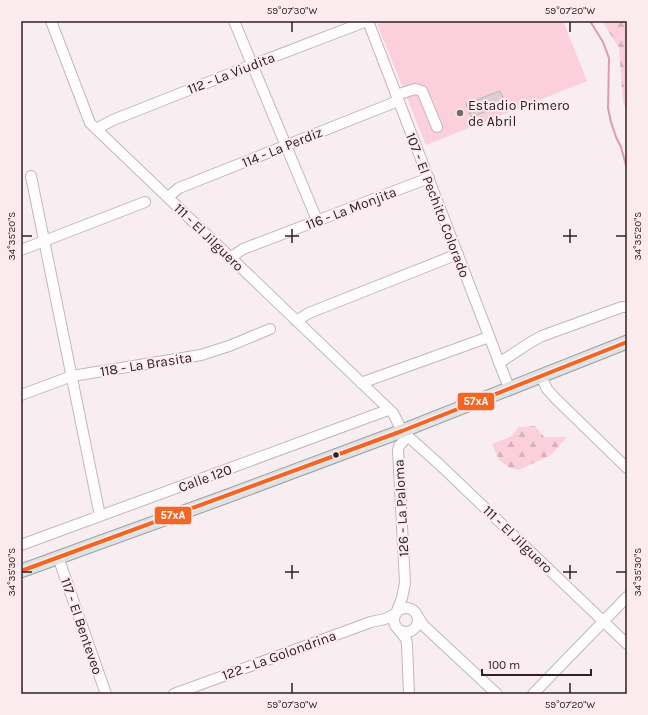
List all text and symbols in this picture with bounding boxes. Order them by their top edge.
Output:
text: 59°07'30"W [267,5,317,17]
text: 59°07'20"W [545,5,595,17]
street label: 112 - La Viudita [185,49,277,98]
place label: Estadio Primero de Abril [468,97,570,130]
marker: Estadio Primero de Abril [455,108,465,118]
street label: 114 - La Perdiz [239,124,325,171]
street label: 107 - El Pechito Colorado [402,130,473,280]
street label: 116 - La Monjita [303,183,399,234]
street label: 111 - El Jilguero [170,200,247,275]
text: 34°35'20"S [6,212,18,260]
text: 34°35'20"S [632,212,644,260]
street label: 118 - La Brasita [99,349,193,380]
line badge: 57xA [457,392,495,411]
text: 57xA [464,395,489,408]
unlabelled marker [331,450,341,460]
street label: 126 - La Paloma [390,459,413,557]
street label: Calle 120 [176,461,234,496]
street label: 111 - El Jilguero [479,502,556,577]
line badge: 57xA [154,506,192,525]
text: 57xA [161,509,186,522]
text: 34°35'30"S [6,548,18,596]
text: 34°35'30"S [632,548,644,596]
street label: 117 - El Benteveo [57,576,106,677]
street label: 122 - La Golondrina [220,627,339,684]
scale bar [482,651,591,677]
text: 100 m [488,658,520,672]
text: 59°07'30"W [267,699,317,711]
text: 59°07'20"W [545,699,595,711]

